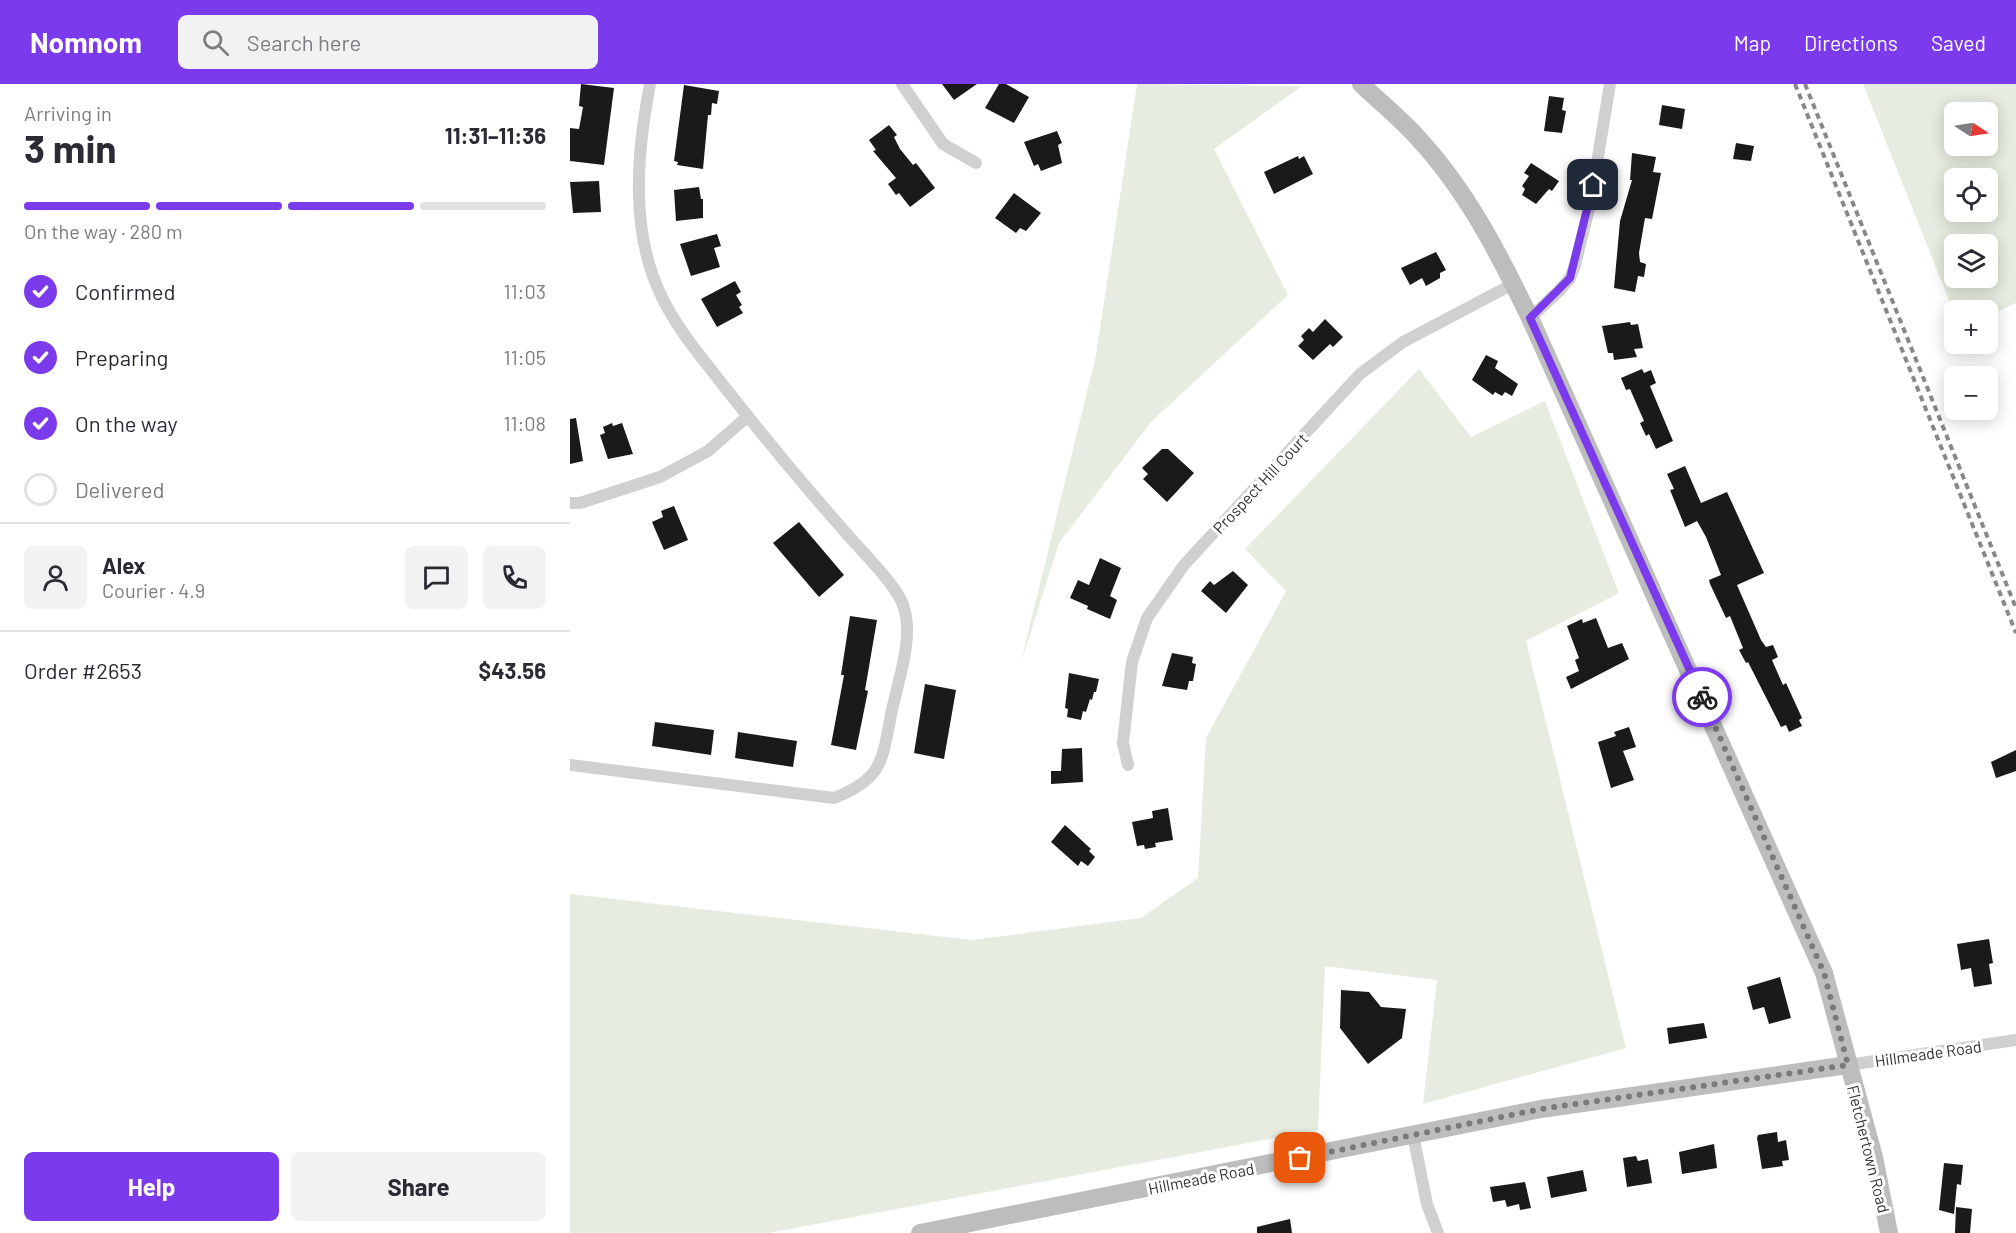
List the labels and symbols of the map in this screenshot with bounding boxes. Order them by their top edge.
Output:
north arrow [1944,102,1998,156]
pin [1567,159,1618,210]
street label: Prospect Hill Court [1209,429,1311,537]
courier [1672,667,1732,727]
street label: Hillmeade Road [1873,1036,1983,1070]
street label: Fletchertown Road [1844,1083,1894,1215]
pin [1274,1132,1325,1183]
street label: Hillmeade Road [1146,1158,1256,1198]

